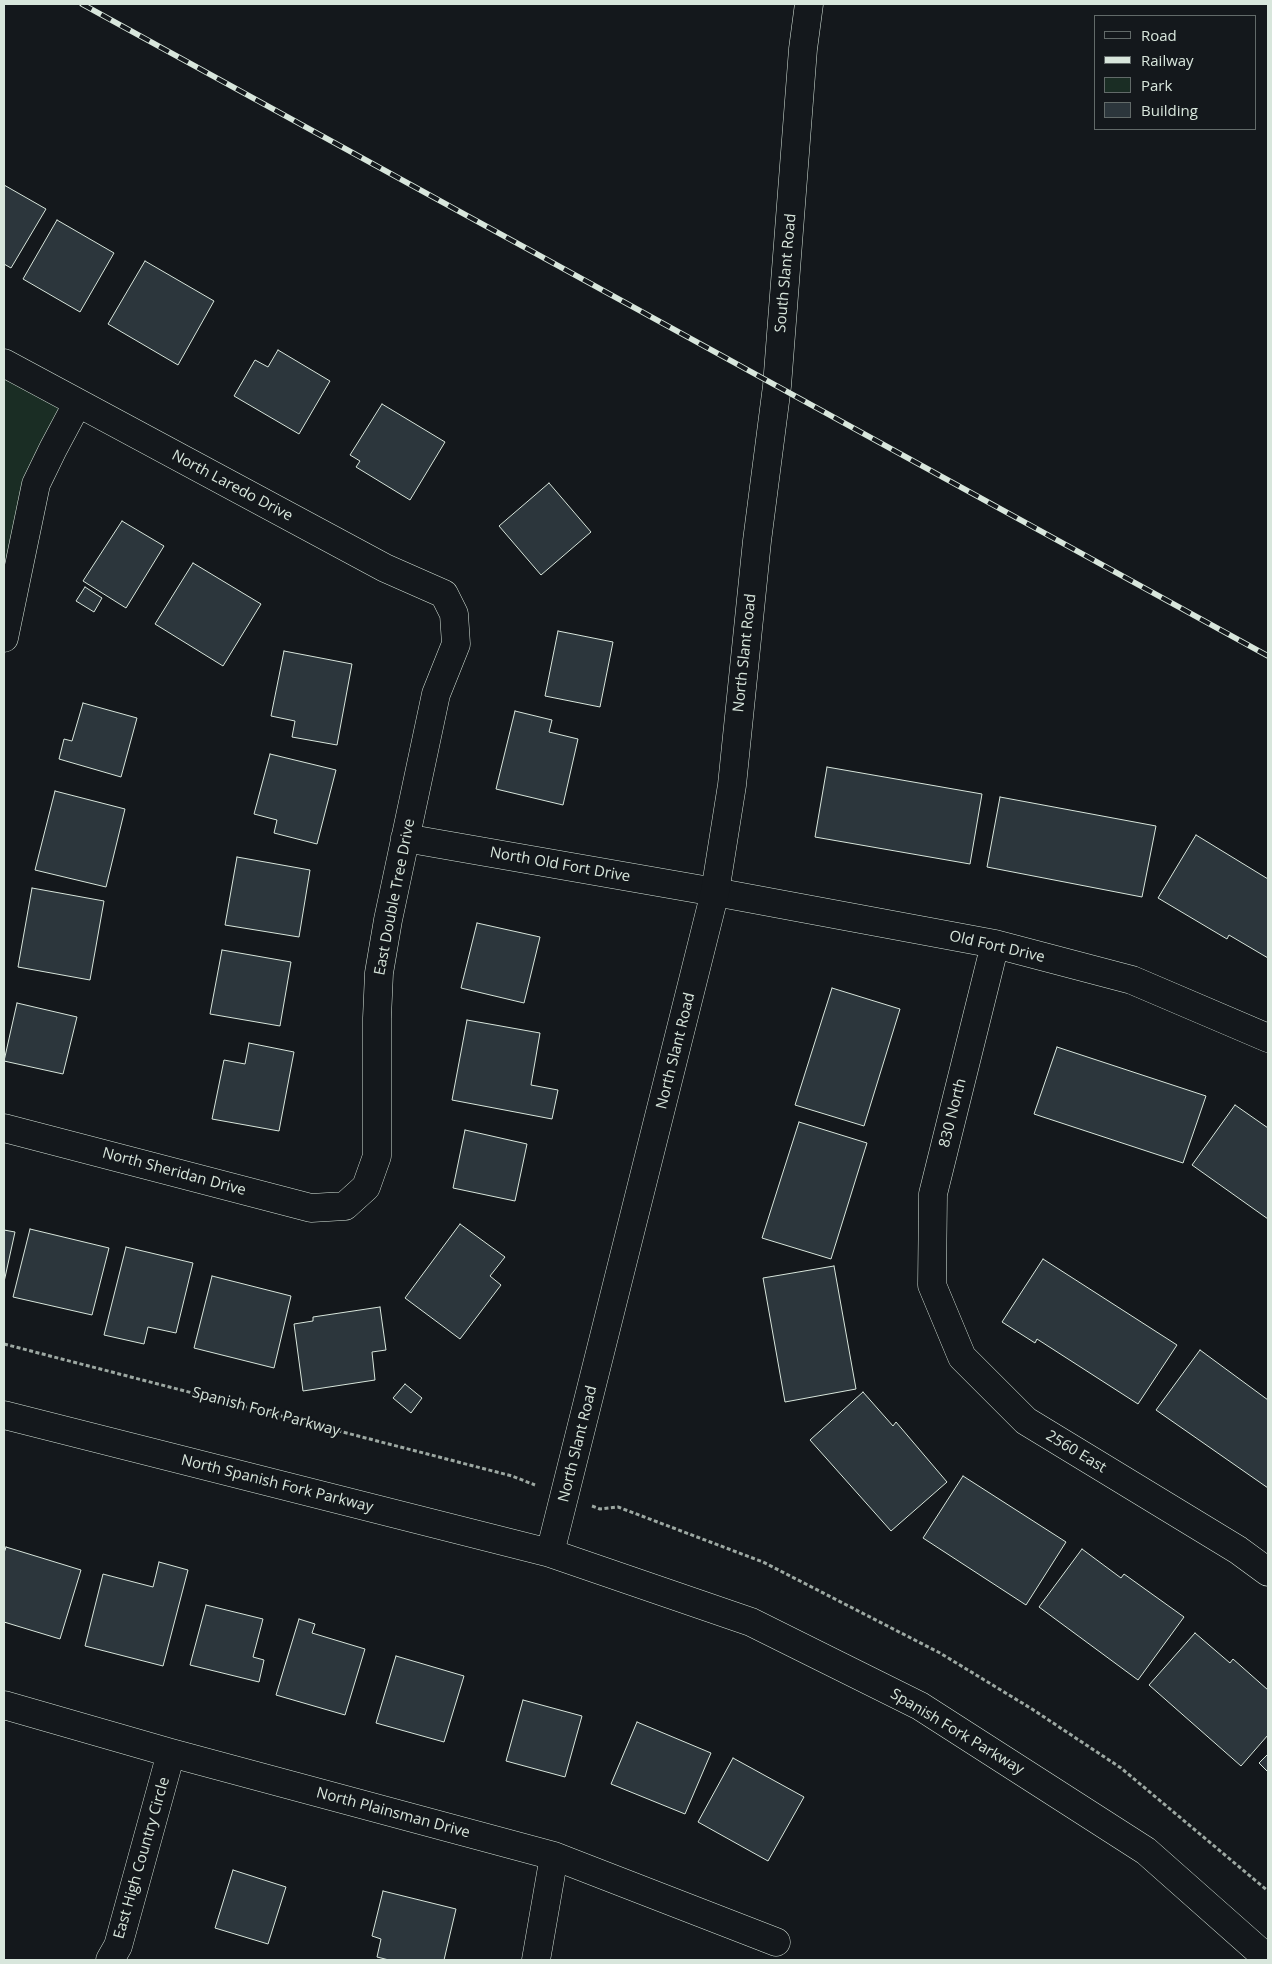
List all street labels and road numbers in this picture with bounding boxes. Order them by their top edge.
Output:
street label: South Slant Road [772,213,800,333]
street label: North Laredo Drive [168,446,296,526]
street label: North Slant Road [730,593,760,713]
street label: East Double Tree Drive [371,817,419,977]
street label: North Old Fort Drive [488,844,632,886]
street label: Old Fort Drive [948,927,1046,967]
street label: North Slant Road [653,991,699,1111]
street label: 830 North [936,1077,970,1149]
street label: North Sheridan Drive [100,1144,248,1200]
street label: Spanish Fork Parkway [190,1384,342,1440]
street label: North Slant Road [555,1384,601,1504]
street label: 2560 East [1042,1427,1110,1477]
street label: North Spanish Fork Parkway [179,1451,375,1517]
street label: Spanish Fork Parkway [887,1685,1027,1779]
street label: East High Country Circle [110,1775,174,1941]
street label: North Plainsman Drive [314,1784,472,1842]

